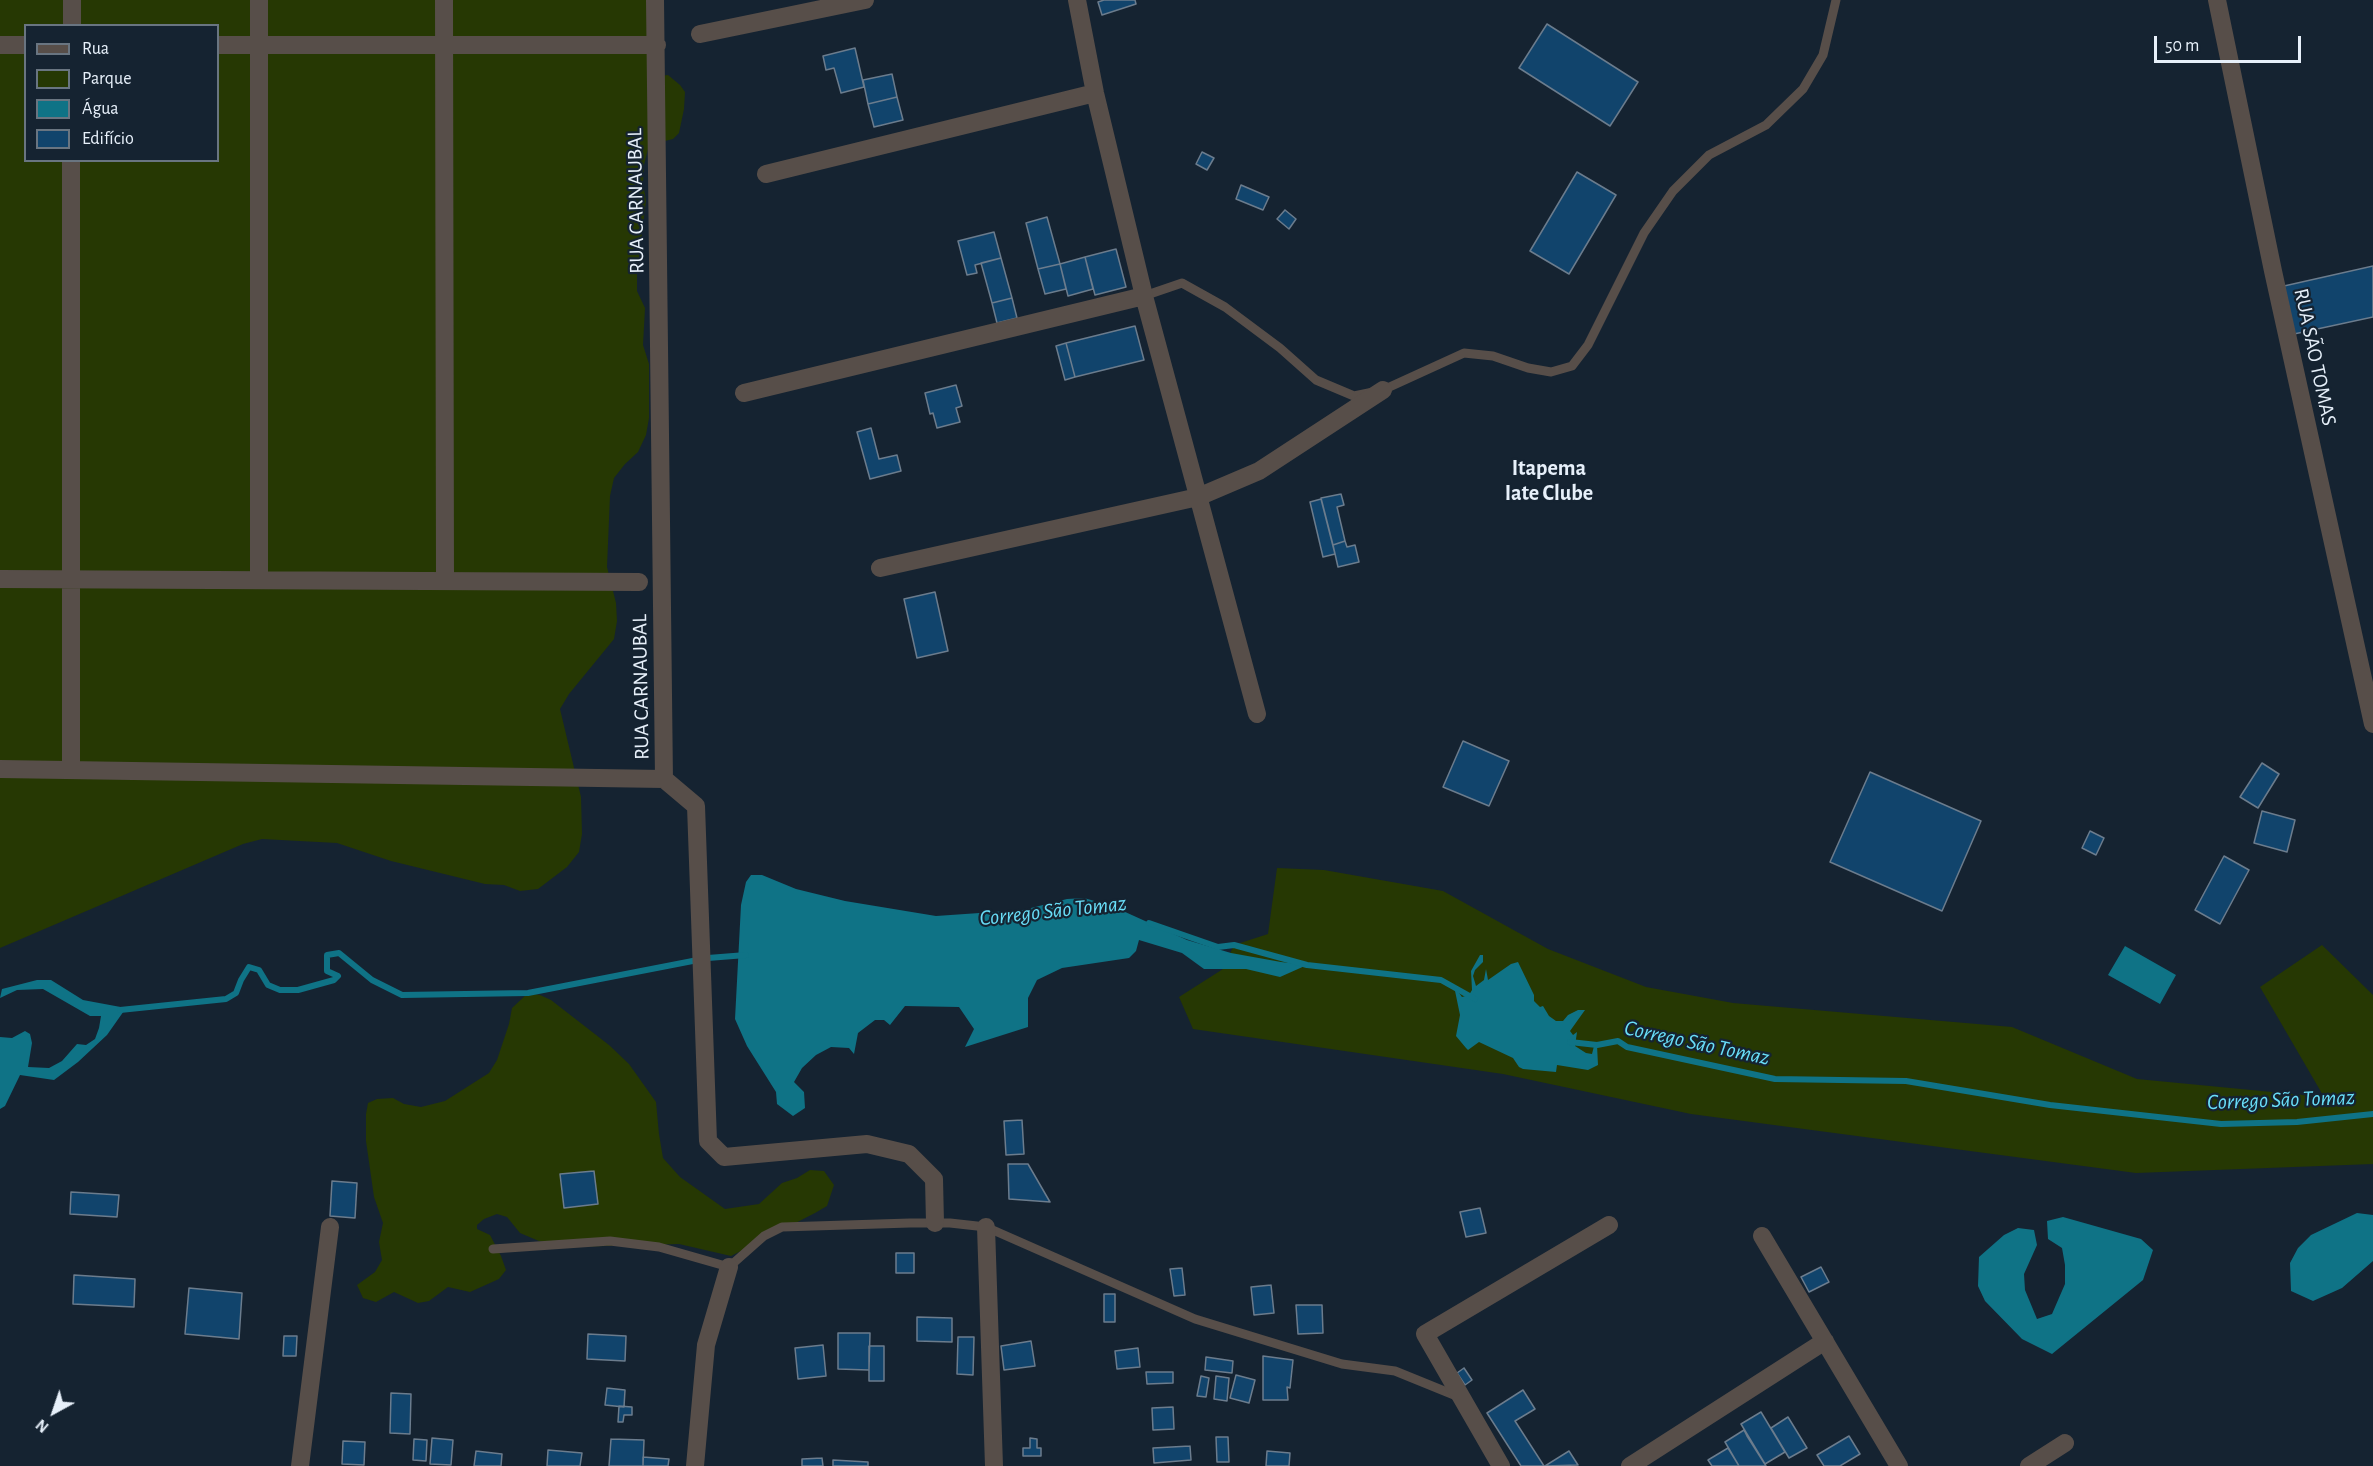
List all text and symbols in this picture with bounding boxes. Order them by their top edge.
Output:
legend [24,24,219,162]
scale bar [2157,24,2304,62]
text: 50 m [2165,37,2199,55]
text: Rua [82,40,109,58]
text: Parque [82,70,131,88]
text: Água [82,100,119,118]
street label: RUA CARNAUBAL [622,128,650,274]
text: Edifício [82,130,134,148]
street label: RUA SÃO TOMAS [2288,286,2342,428]
district label: Itapema Iate Clube [1505,455,1593,506]
street label: RUA CARNAUBAL [627,614,655,760]
water label: Corrego São Tomaz [978,890,1128,932]
water label: Corrego São Tomaz [1622,1015,1772,1071]
water label: Corrego São Tomaz [2207,1084,2355,1116]
north arrow [24,1382,84,1442]
text: N [33,1416,52,1435]

